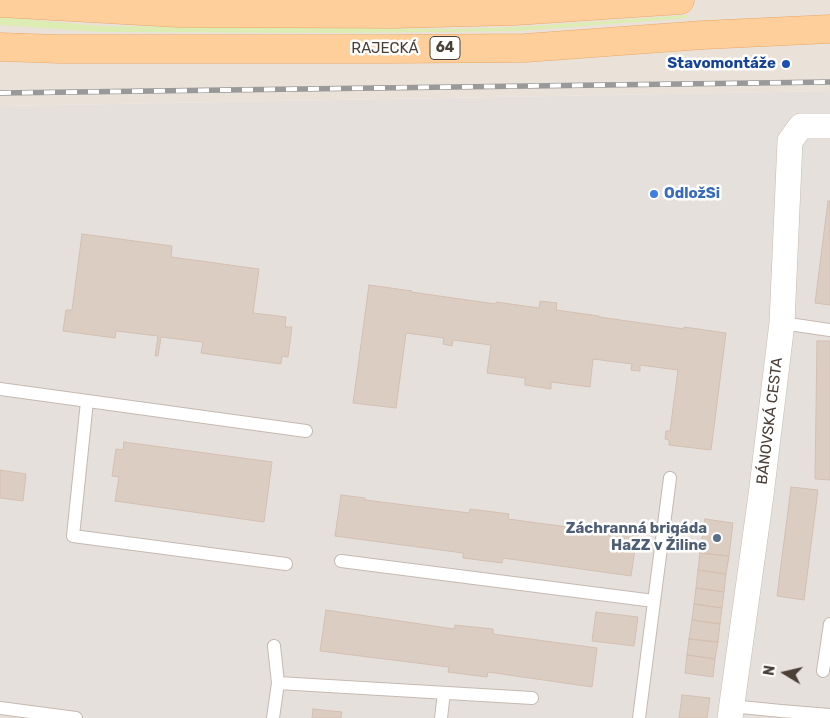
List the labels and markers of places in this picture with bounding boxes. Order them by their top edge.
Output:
place label: Stavomontáže [667,55,776,73]
marker: Stavomontáže [780,58,792,70]
place label: OdložSi [664,185,720,203]
marker: OdložSi [648,188,660,200]
place label: Záchranná brigáda HaZZ v Žiline [566,520,707,555]
marker: Záchranná brigáda HaZZ v Žiline [711,532,723,544]

